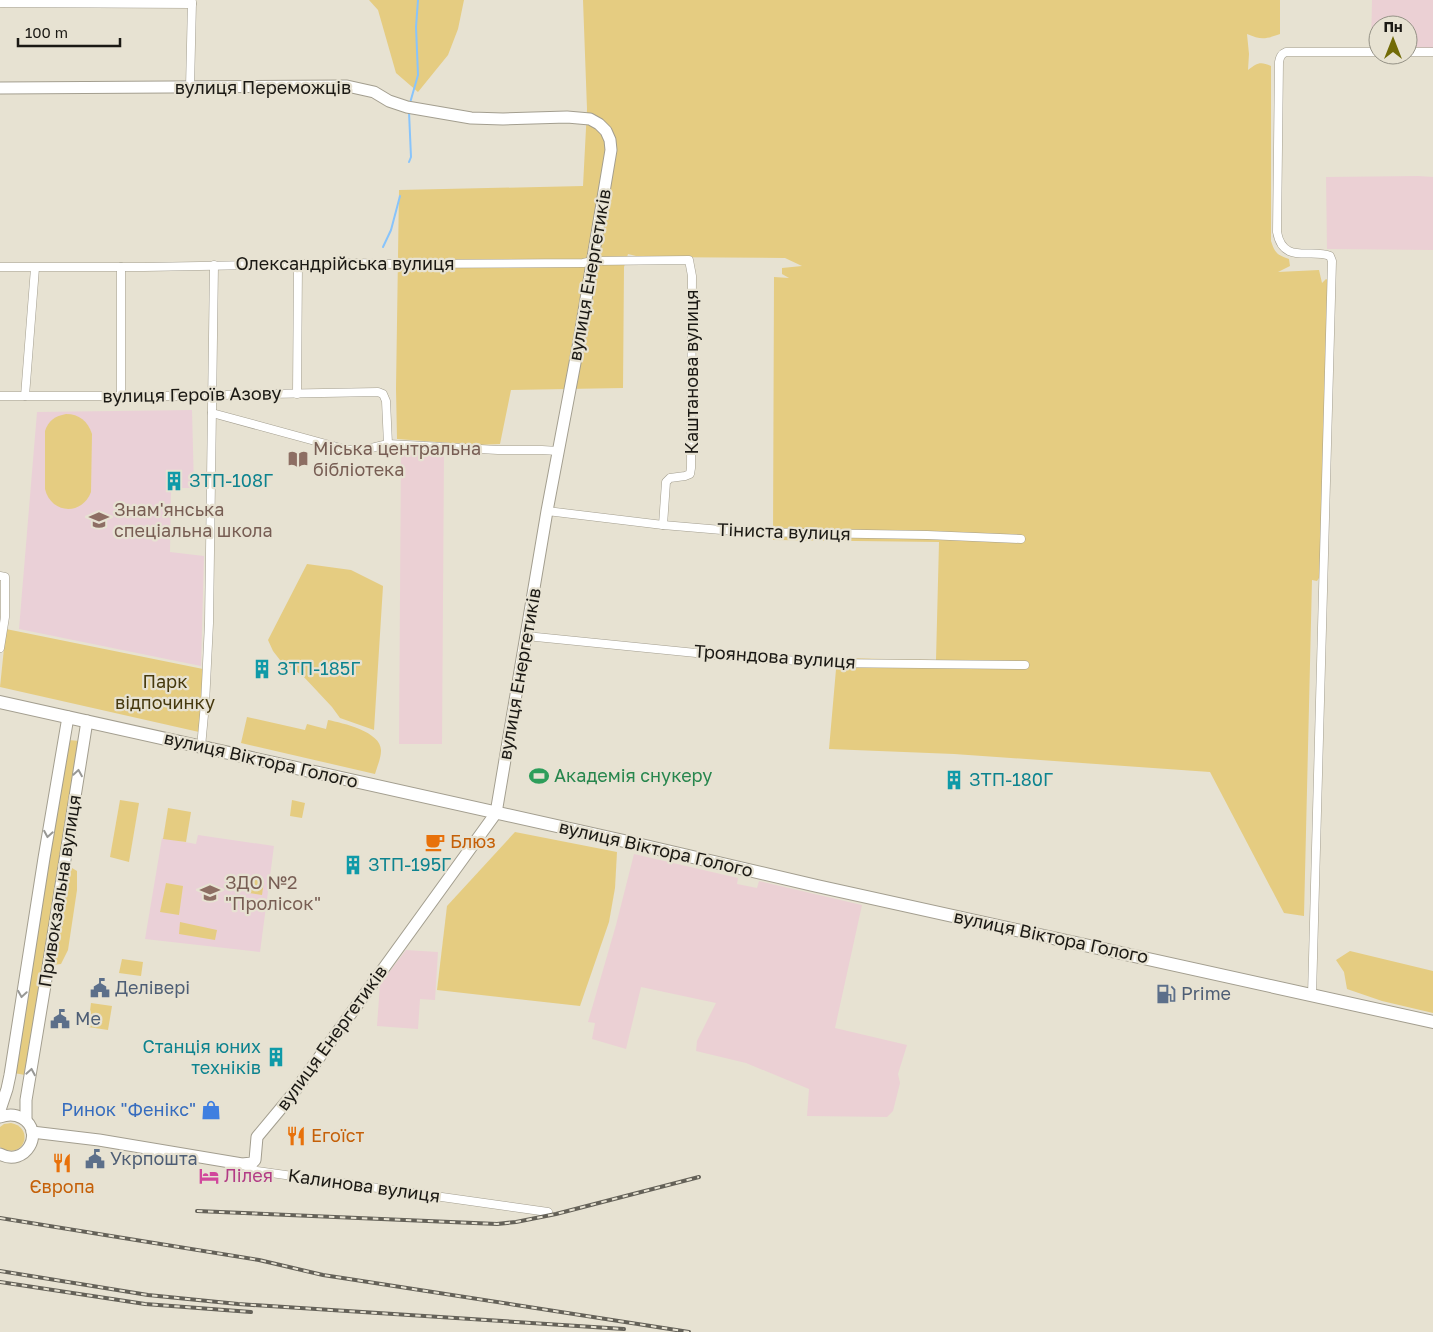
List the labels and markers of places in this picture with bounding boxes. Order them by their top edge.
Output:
place label: Міська центральна бібліотека [313,437,481,480]
library icon: Міська центральна бібліотека [287,448,309,470]
place label: ЗТП-108Г [189,469,273,491]
building icon: ЗТП-108Г [163,470,185,492]
place label: Знам'янська спеціальна школа [114,498,273,541]
school or university icon: Знам'янська спеціальна школа [88,509,110,531]
place label: ЗТП-185Г [277,657,360,679]
building icon: ЗТП-185Г [251,658,273,680]
place label: Академія снукеру [554,764,712,786]
sports icon: Академія снукеру [528,765,550,787]
place label: ЗТП-180Г [969,768,1053,790]
building icon: ЗТП-180Г [943,769,965,791]
place label: Блюз [450,830,496,852]
cafe icon: Блюз [424,831,446,853]
place label: ЗТП-195Г [368,853,451,875]
building icon: ЗТП-195Г [342,854,364,876]
place label: ЗДО №2 "Пролісок" [225,871,321,914]
school or university icon: ЗДО №2 "Пролісок" [199,882,221,904]
place label: Делівері [115,976,190,998]
public building icon: Делівері [89,977,111,999]
place label: Prime [1181,982,1231,1004]
fuel station icon: Prime [1155,983,1177,1005]
place label: Me [75,1007,101,1029]
public building icon: Me [49,1008,71,1030]
place label: Станція юних техніків [143,1035,261,1078]
building icon: Станція юних техніків [265,1046,287,1068]
place label: Ринок "Фенікс" [61,1098,196,1120]
shop icon: Ринок "Фенікс" [200,1099,222,1121]
place label: Егоїст [311,1124,365,1146]
restaurant icon: Егоїст [285,1125,307,1147]
place label: Укрпошта [110,1147,198,1169]
public building icon: Укрпошта [84,1148,106,1170]
restaurant icon: Європа [51,1152,73,1174]
place label: Лілея [224,1164,273,1186]
hotel icon: Лілея [198,1165,220,1187]
place label: Європа [29,1175,95,1197]

